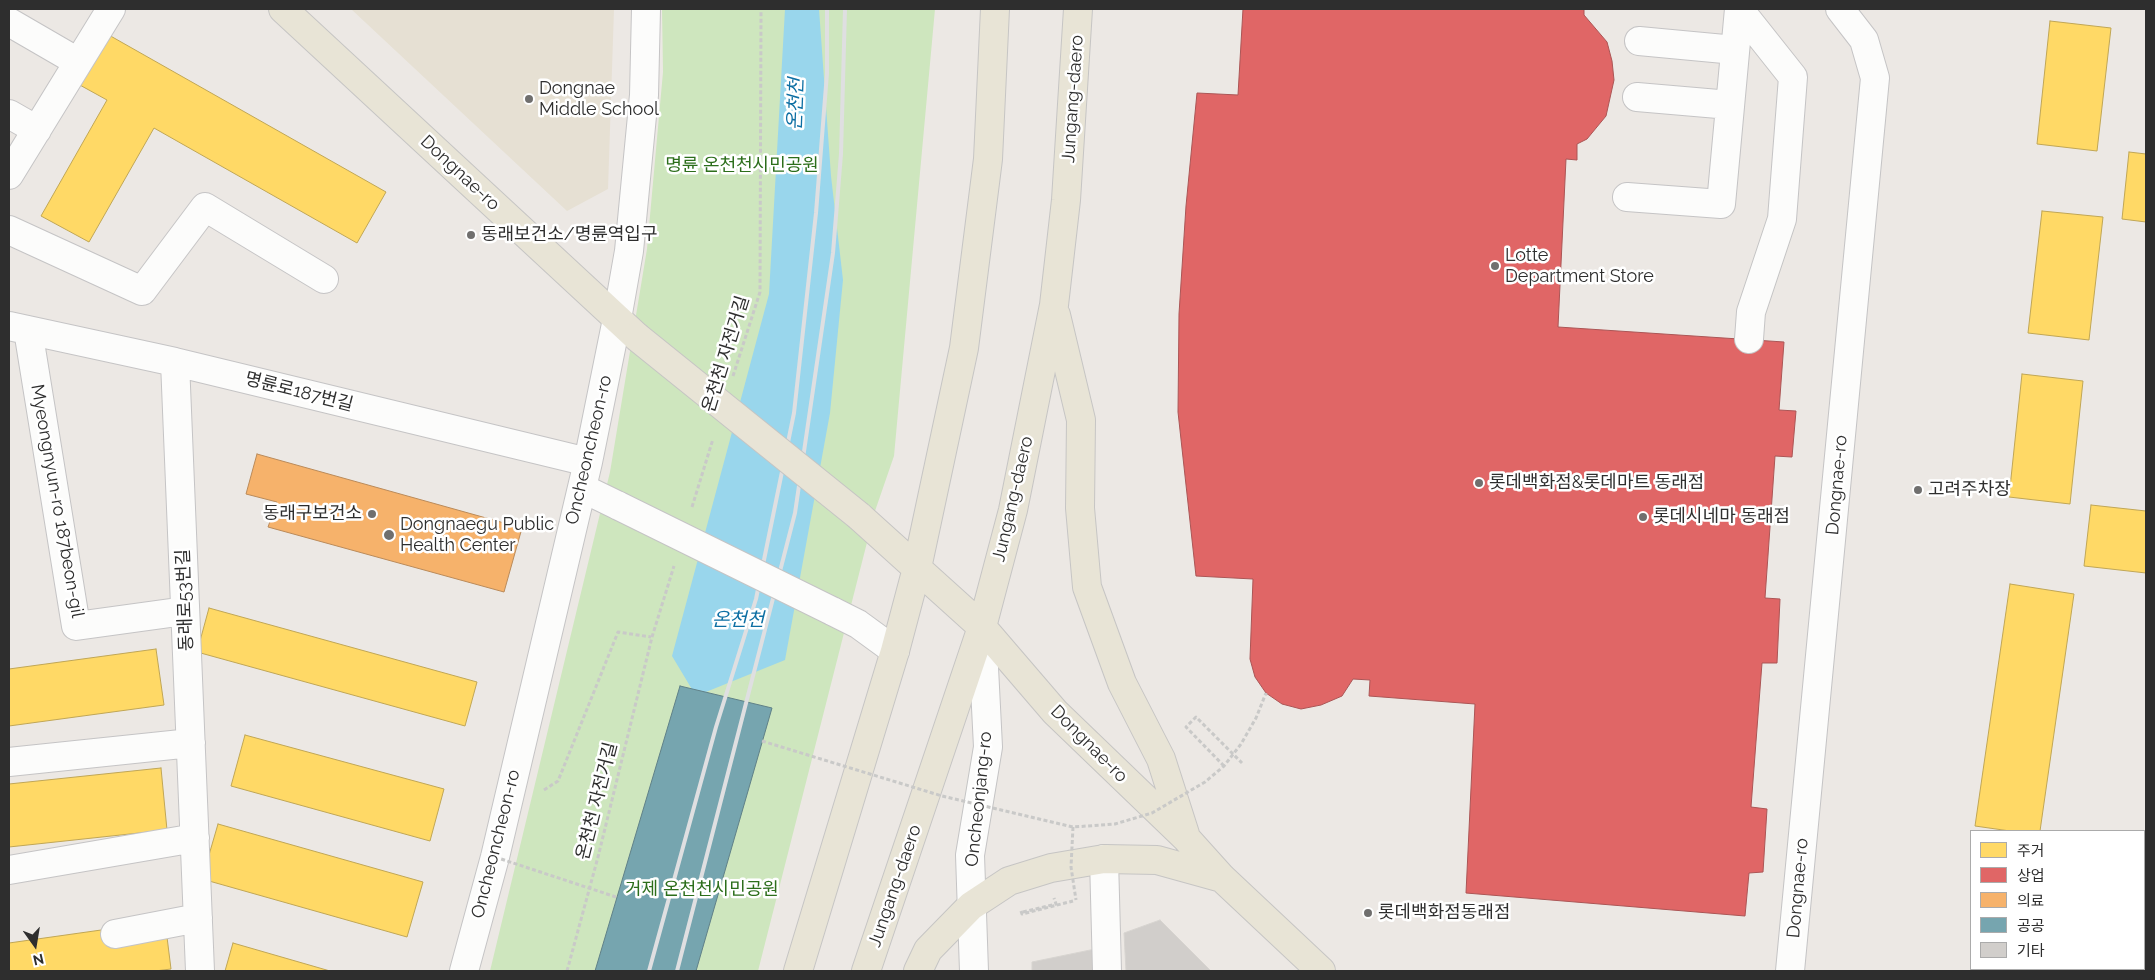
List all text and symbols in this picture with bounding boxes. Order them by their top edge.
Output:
street label: Jungang-daero [1058,34,1088,164]
water label: 온천천 [784,77,808,131]
place label: Dongnae Middle School [539,78,659,120]
marker: Dongnae Middle School [523,93,535,105]
street label: Dongnae-ro [416,131,504,215]
park label: 명륜 온천천시민공원 [665,155,819,177]
place label: 동래보건소/명륜역입구 [481,224,657,246]
marker: 동래보건소/명륜역입구 [465,229,477,241]
place label: Lotte Department Store [1505,245,1654,288]
marker: Lotte Department Store [1489,260,1501,272]
street label: 온천천 자전거길 [698,293,754,415]
street label: 명륜로187번길 [243,368,355,416]
street label: Oncheoncheon-ro [561,373,617,527]
street label: Myeongnyun-ro 187beon-gil [26,383,88,619]
street label: Jungang-daero [988,434,1038,564]
street label: Dongnae-ro [1822,434,1852,536]
place label: 롯데백화점&롯데마트 동래점 [1489,472,1704,494]
marker: 롯데백화점&롯데마트 동래점 [1473,477,1485,489]
place label: 고려주차장 [1928,479,2011,501]
marker: 고려주차장 [1912,484,1924,496]
place label: 동래구보건소 [263,503,362,525]
place label: 롯데시네마 동래점 [1653,506,1790,528]
marker: 동래구보건소 [366,508,378,520]
marker: 롯데시네마 동래점 [1637,511,1649,523]
place label: Dongnaegu Public Health Center [400,514,554,556]
marker: Dongnaegu Public Health Center [382,528,396,542]
street label: 동래로53번길 [172,549,198,651]
water label: 온천천 [712,609,764,631]
street label: Dongnae-ro [1046,701,1132,787]
street label: Oncheonjang-ro [961,730,997,868]
street label: 온천천 자전거길 [572,740,622,862]
street label: Oncheoncheon-ro [467,767,525,921]
street label: Jungang-daero [864,822,926,950]
legend [1970,830,2145,970]
street label: Dongnae-ro [1783,837,1813,939]
text: 주거 [2017,842,2045,860]
text: 상업 [2017,867,2045,885]
park label: 거제 온천천시민공원 [625,879,779,901]
text: 의료 [2017,892,2045,910]
place label: 롯데백화점동래점 [1378,902,1510,924]
marker: 롯데백화점동래점 [1362,907,1374,919]
text: 공공 [2017,917,2045,935]
north arrow [10,920,60,970]
text: 기타 [2017,942,2045,960]
text: N [31,951,45,969]

